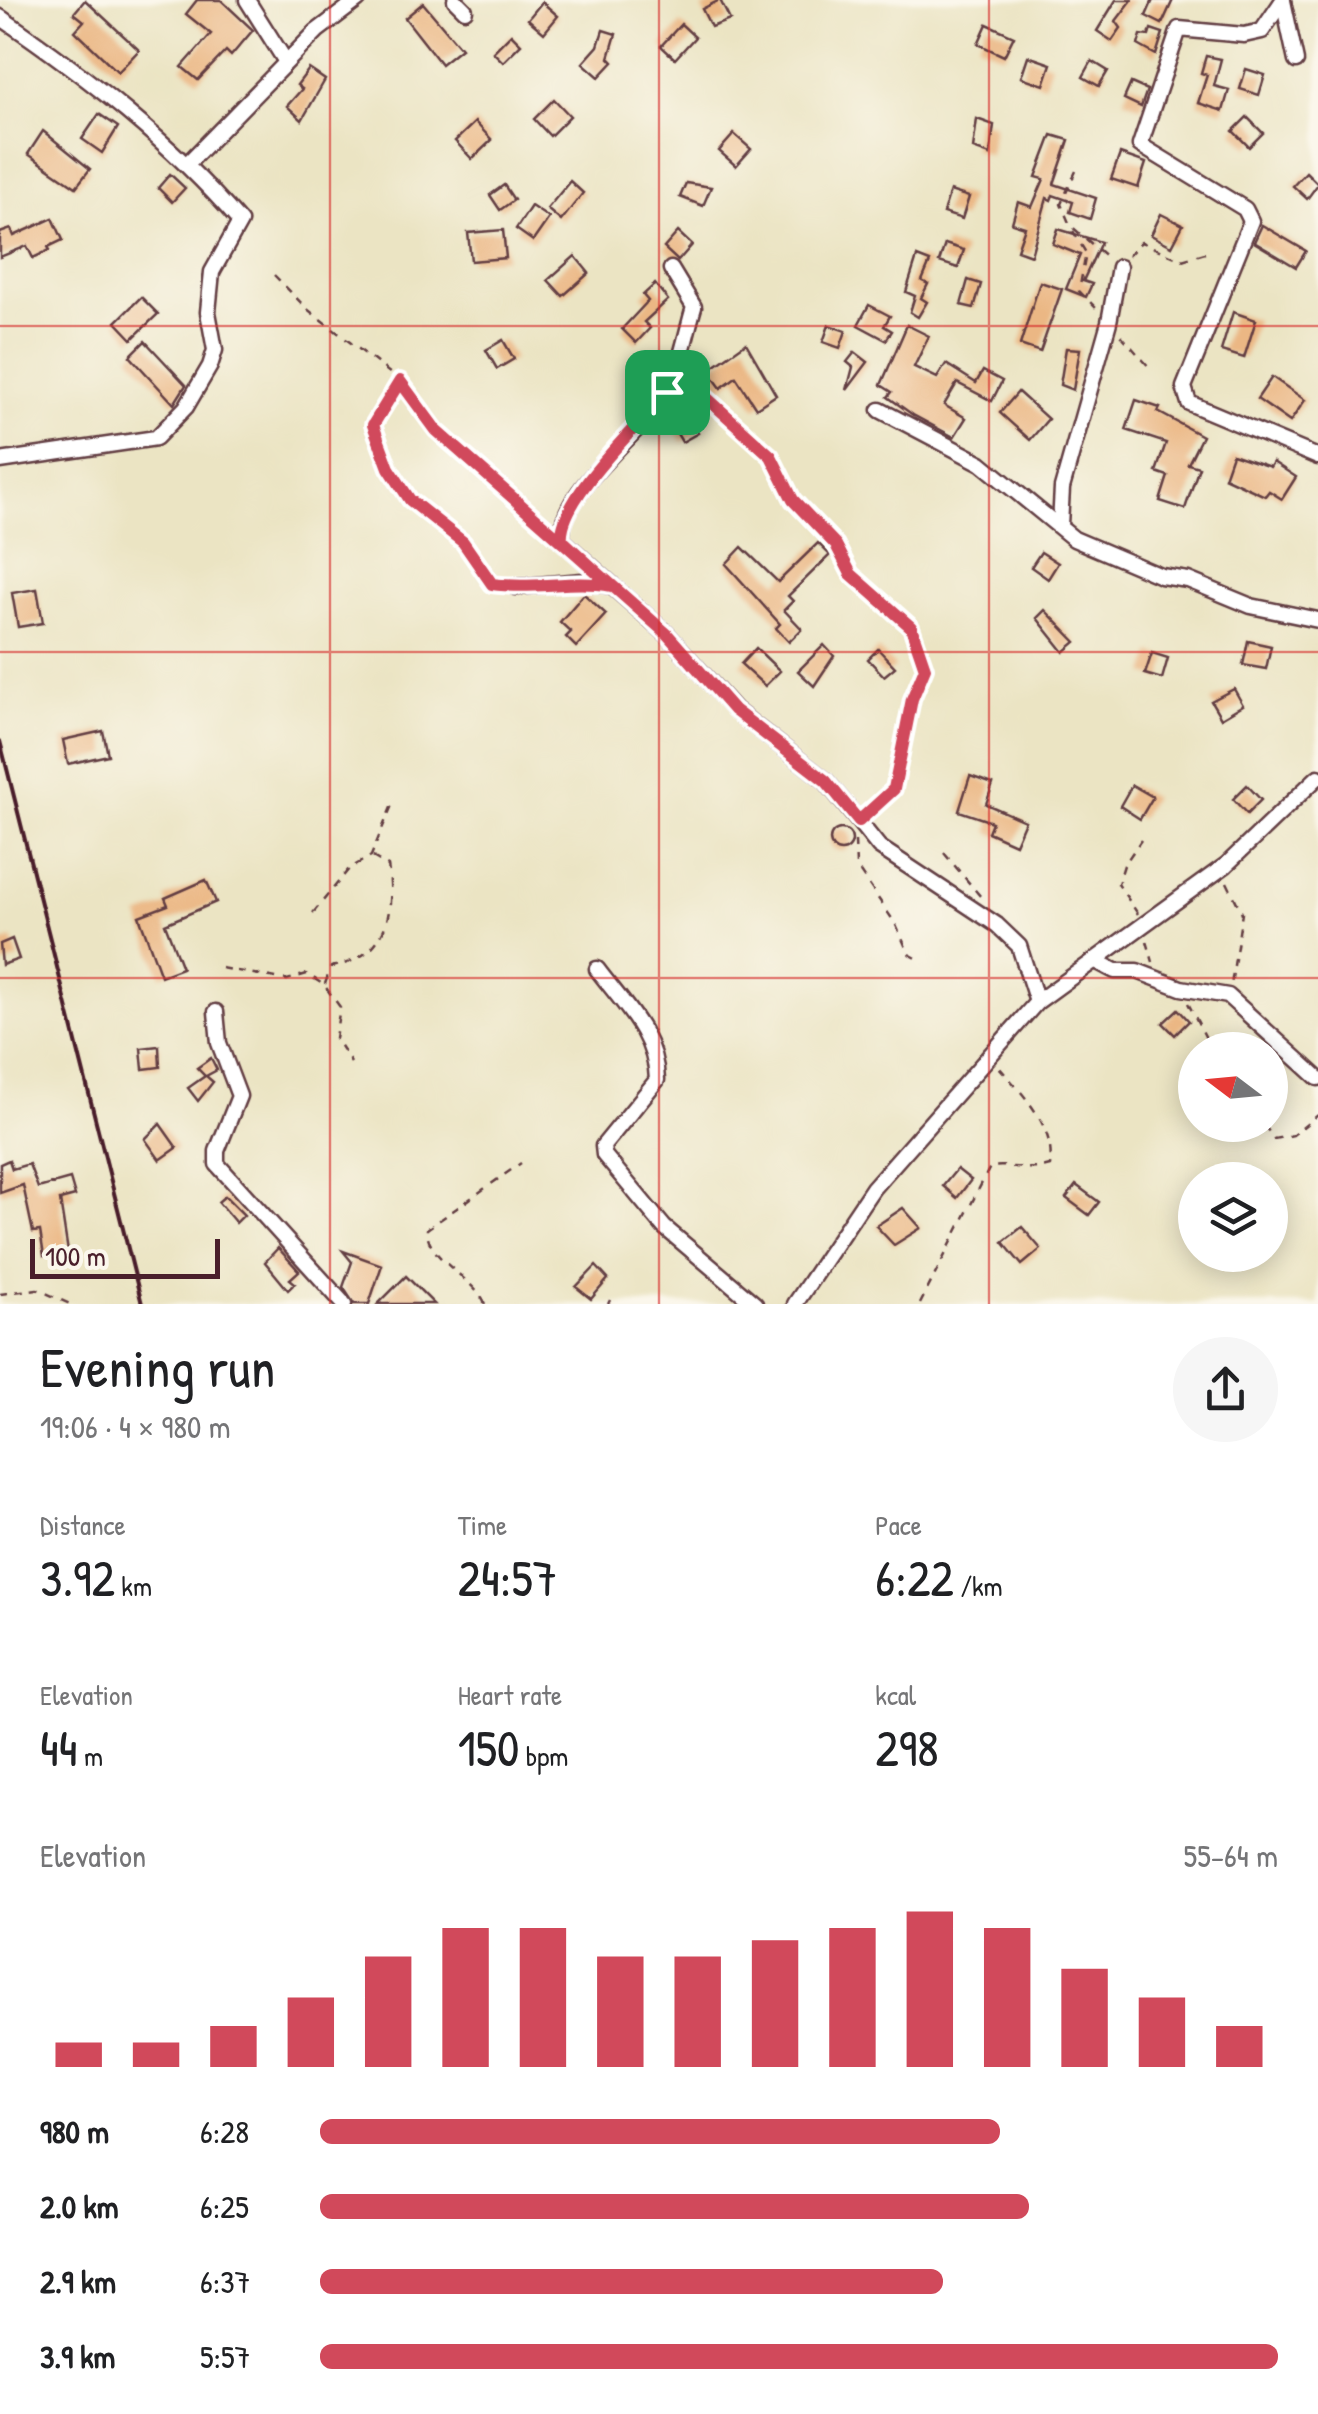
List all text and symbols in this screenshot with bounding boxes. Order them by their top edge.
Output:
pin [625,350,710,435]
icon: arrive [640,365,695,420]
north arrow [1178,1032,1288,1142]
map controls [1178,1032,1288,1272]
button: layers [1178,1162,1288,1272]
scale bar [30,1234,220,1278]
text: 100 m [45,1237,106,1275]
text: Evening run [40,1330,275,1404]
button: share [1173,1337,1278,1442]
text: 19:06 · 4 × 980 m [40,1405,230,1448]
text: Distance [40,1506,126,1544]
text: Time [458,1506,507,1544]
text: Pace [875,1506,922,1544]
text: 3.92 [40,1544,115,1612]
text: 24:57 [458,1544,557,1612]
text: 6:22 [875,1544,954,1612]
text: km [115,1567,152,1605]
text: /km [954,1567,1003,1605]
text: Elevation [40,1676,133,1714]
text: Heart rate [458,1676,562,1714]
text: kcal [875,1676,916,1714]
text: 44 [40,1714,78,1782]
text: 150 [458,1714,519,1782]
text: 298 [875,1714,939,1782]
text: m [78,1737,103,1775]
text: bpm [519,1737,568,1775]
text: Elevation [40,1834,146,1877]
text: 55–64 m [1184,1834,1278,1877]
text: 980 m [40,2110,109,2153]
text: 6:28 [200,2110,249,2153]
text: 2.0 km [40,2185,119,2228]
text: 6:25 [200,2185,249,2228]
text: 2.9 km [40,2260,116,2303]
text: 6:37 [200,2260,250,2303]
text: 3.9 km [40,2335,115,2378]
text: 5:57 [200,2335,250,2378]

